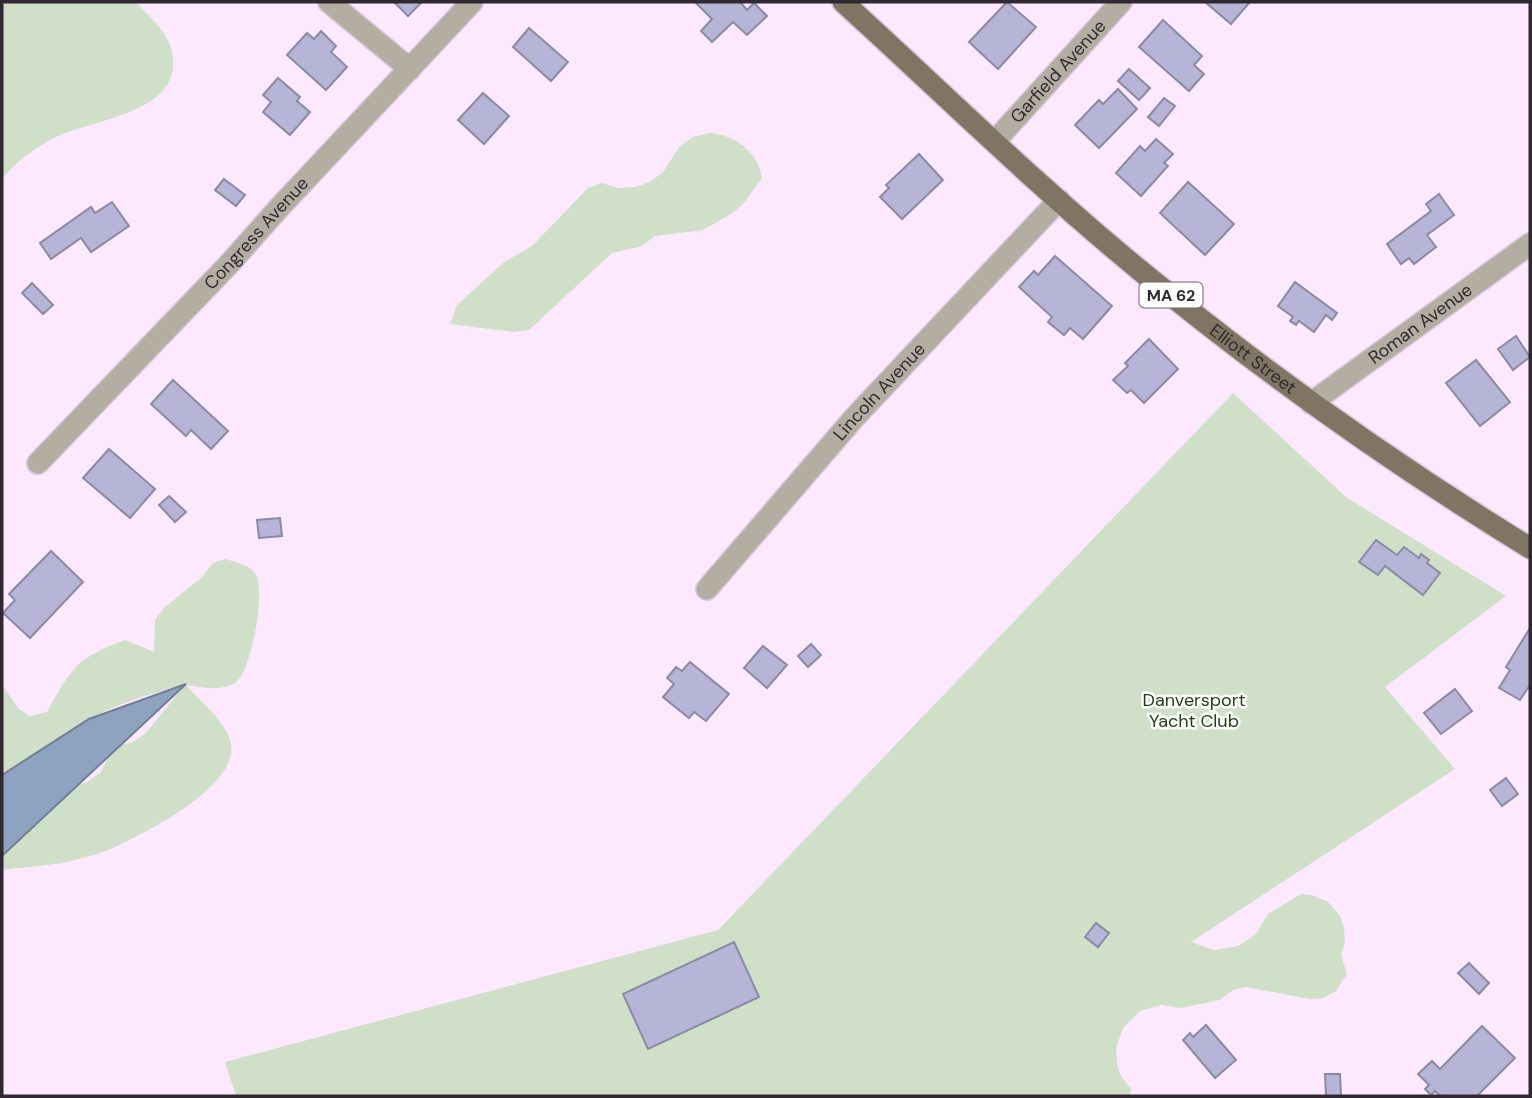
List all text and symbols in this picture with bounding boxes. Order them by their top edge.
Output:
street label: Garfield Avenue [1005,14,1111,128]
street label: Congress Avenue [199,172,314,295]
street label: Roman Avenue [1363,278,1477,370]
road number: MA 62 [1140,282,1202,308]
street label: Elliott Street [1205,318,1301,400]
street label: Lincoln Avenue [828,337,931,446]
park label: Danversport Yacht Club [1143,688,1245,733]

